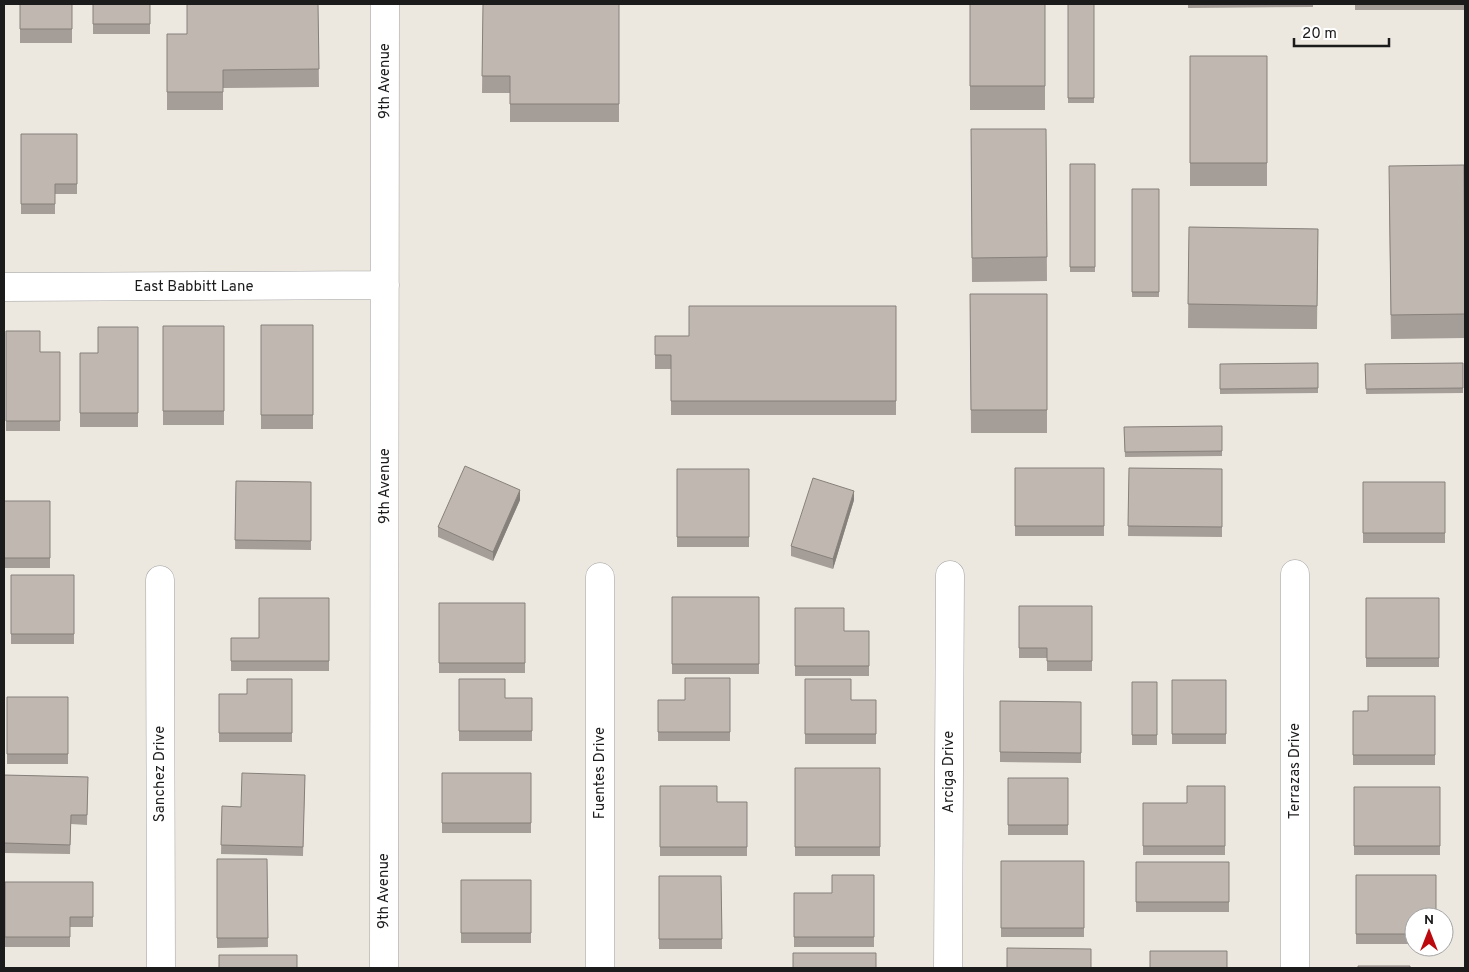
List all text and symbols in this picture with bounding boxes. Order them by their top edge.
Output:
scale bar [1294,15,1389,47]
text: 20 m [1302,25,1337,44]
street label: 9th Avenue [376,43,395,119]
street label: East Babbitt Lane [134,278,254,297]
street label: 9th Avenue [376,448,395,524]
street label: Terrazas Drive [1286,723,1305,819]
street label: Sanchez Drive [151,726,170,822]
street label: Fuentes Drive [591,727,610,819]
street label: Arciga Drive [940,731,959,813]
street label: 9th Avenue [375,853,394,929]
north arrow [1404,907,1454,957]
text: N [1424,912,1434,929]

